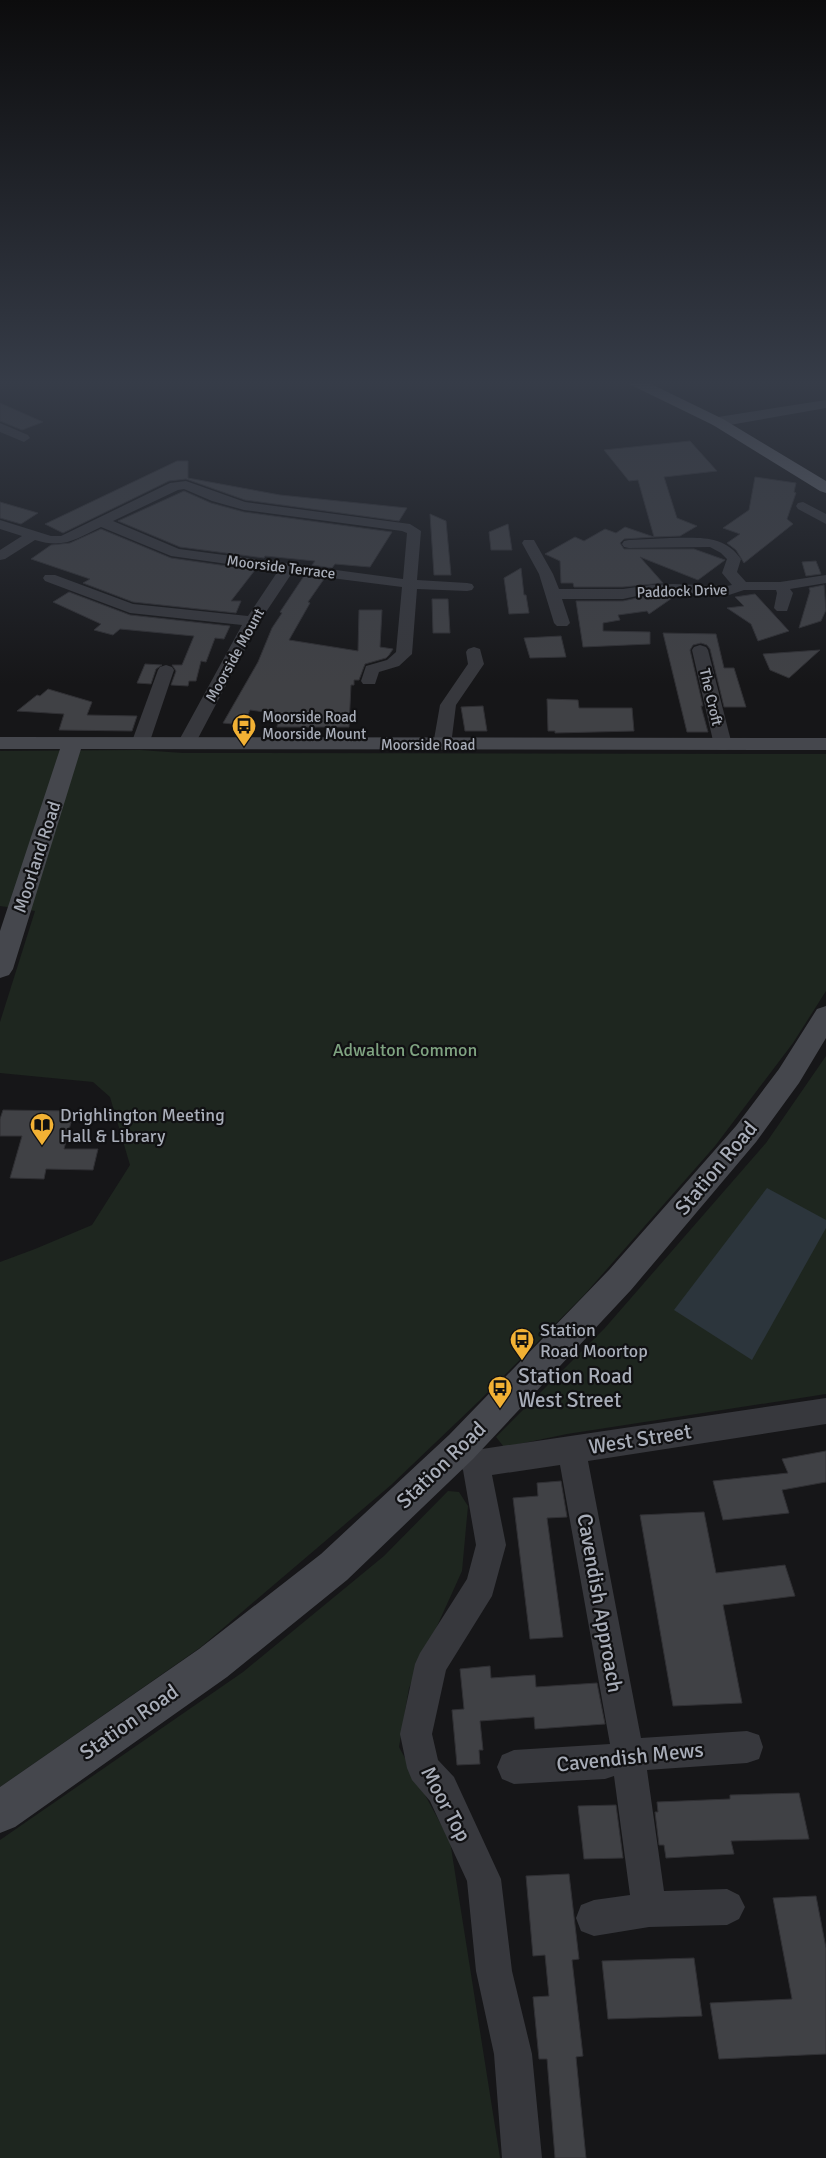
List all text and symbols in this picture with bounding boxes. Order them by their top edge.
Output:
street label: Moorside Terrace [226,551,336,583]
street label: Paddock Drive [636,580,728,602]
street label: Moorside Mount [202,605,268,705]
street label: The Croft [696,667,726,728]
place label: Moorside Road Moorside Mount [262,708,366,743]
bus stop icon: Moorside Road Moorside Mount [231,713,257,747]
street label: Moorside Road [381,736,475,754]
street label: Moorland Road [9,798,65,916]
park label: Adwalton Common [333,1039,477,1061]
place label: Drighlington Meeting Hall & Library [60,1104,225,1147]
library icon: Drighlington Meeting Hall & Library [29,1112,55,1146]
street label: Station Road [669,1116,763,1220]
place label: Station Road Moortop [540,1319,648,1362]
bus stop icon: Station Road Moortop [509,1327,535,1361]
place label: Station Road West Street [518,1363,633,1413]
bus stop icon: Station Road West Street [487,1375,513,1409]
street label: Station Road [391,1416,491,1514]
street label: West Street [587,1418,693,1460]
street label: Cavendish Approach [571,1511,629,1695]
street label: Station Road [75,1678,183,1766]
street label: Cavendish Mews [555,1736,705,1778]
street label: Moor Top [415,1762,477,1846]

